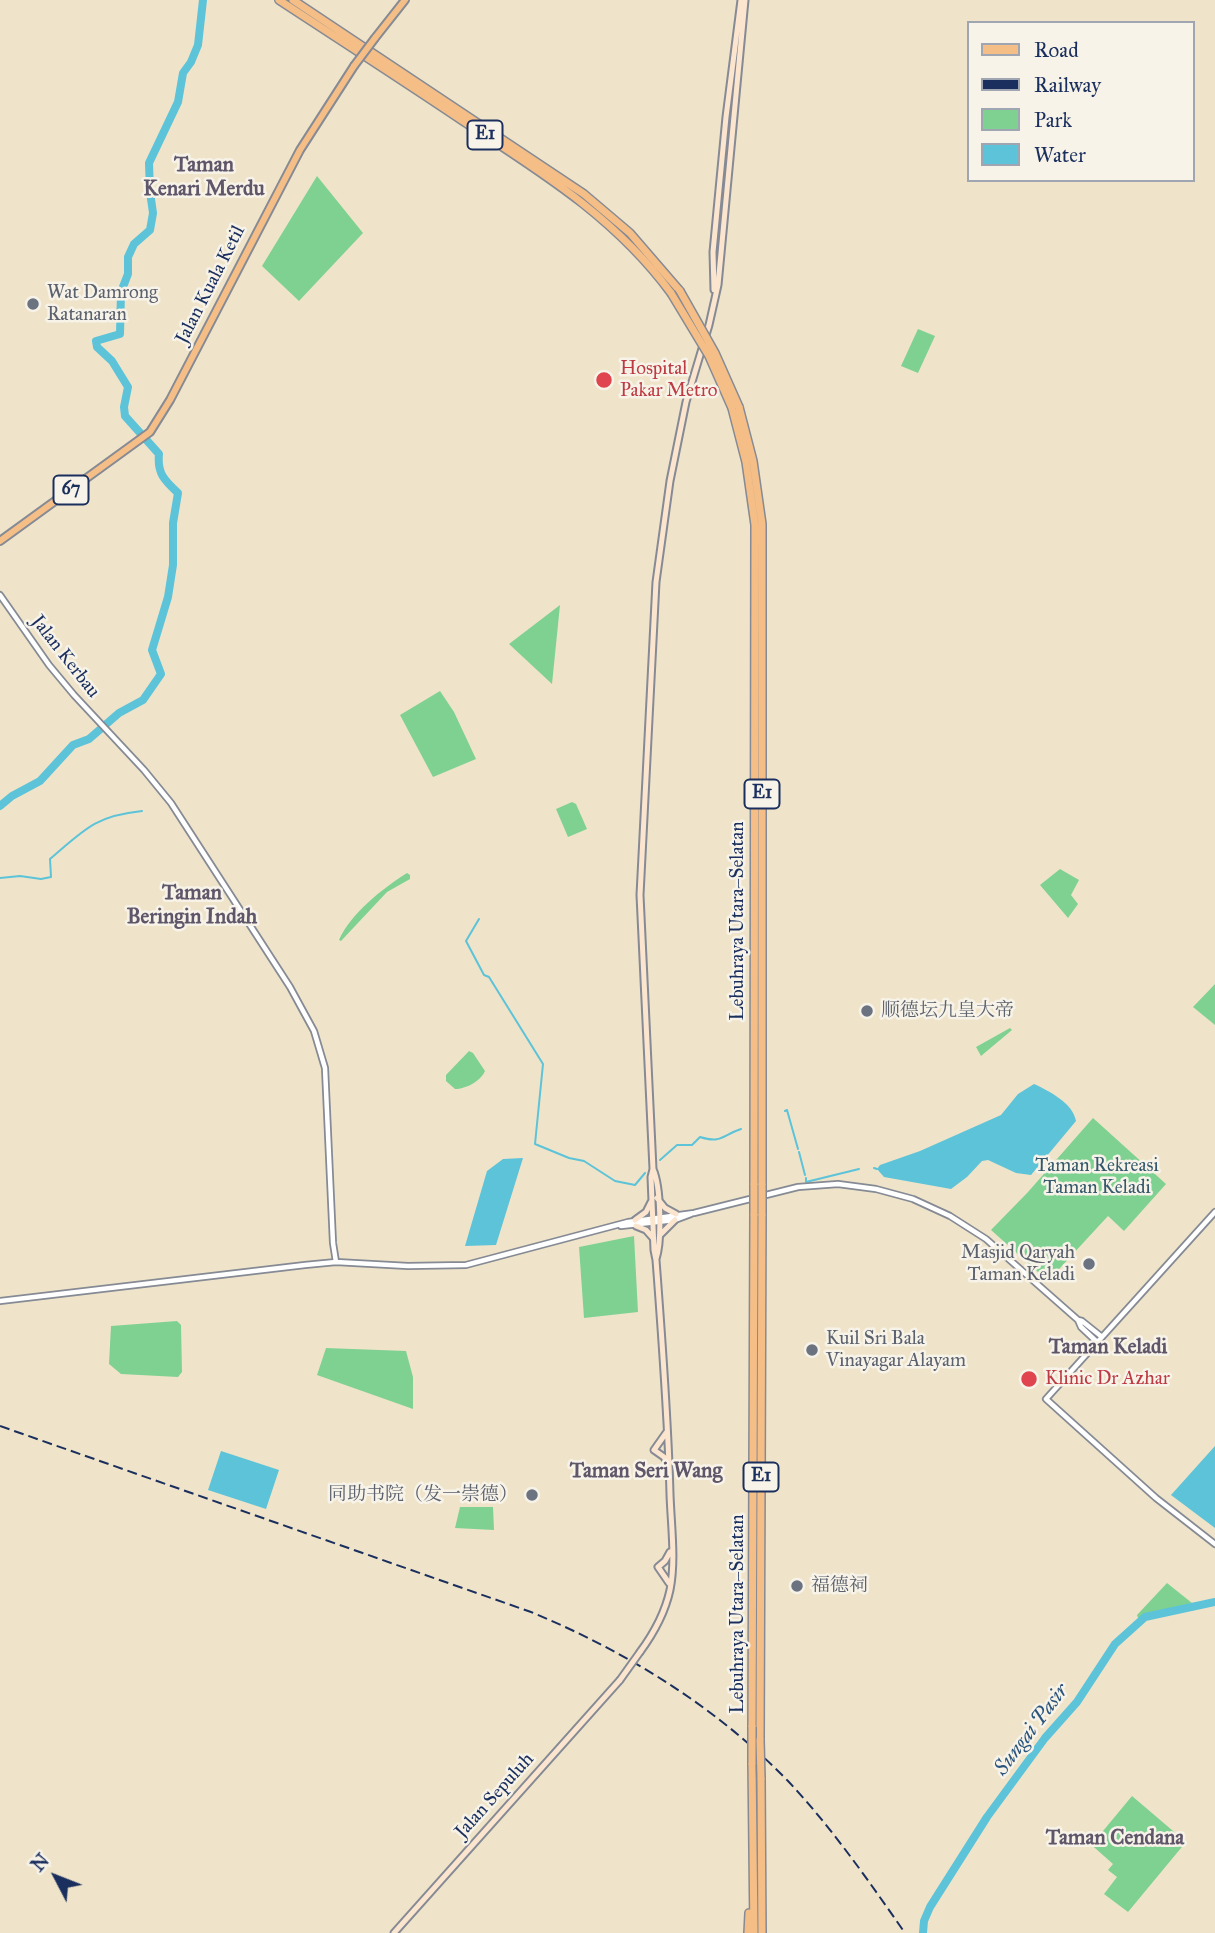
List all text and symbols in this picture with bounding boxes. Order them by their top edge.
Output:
legend [967,21,1194,182]
text: Road [1034,37,1079,63]
text: Railway [1034,72,1101,98]
text: Park [1034,107,1072,133]
road number: E1 [468,120,503,150]
text: Water [1034,142,1086,168]
district label: Taman Kenari Merdu [143,153,265,203]
street label: Jalan Kuala Ketil [171,222,251,348]
place label: Wat Damrong Ratanaran [47,282,158,326]
marker: Wat Damrong Ratanaran [25,296,41,312]
place label: Hospital Pakar Metro [620,358,717,402]
marker: Hospital Pakar Metro [594,370,614,390]
road number: 67 [54,476,88,504]
street label: Jalan Kerbau [26,611,104,703]
road number: E1 [744,780,780,808]
street label: Lebuhraya Utara–Selatan [727,821,749,1021]
district label: Taman Beringin Indah [127,881,257,931]
place label: 顺德坛九皇大帝 [881,1000,1014,1022]
marker: 顺德坛九皇大帝 [859,1003,875,1019]
park label: Taman Rekreasi Taman Keladi [1035,1155,1159,1199]
place label: Masjid Qaryah Taman Keladi [961,1242,1075,1286]
marker: Masjid Qaryah Taman Keladi [1081,1256,1097,1272]
place label: Kuil Sri Bala Vinayagar Alayam [826,1328,966,1372]
district label: Taman Keladi [1049,1335,1167,1361]
marker: Kuil Sri Bala Vinayagar Alayam [804,1342,820,1358]
place label: Klinic Dr Azhar [1045,1368,1170,1390]
marker: Klinic Dr Azhar [1019,1369,1039,1389]
district label: Taman Seri Wang [570,1459,722,1485]
road number: E1 [744,1462,778,1492]
place label: 同助书院（发一崇德） [328,1484,518,1506]
marker: 同助书院（发一崇德） [524,1487,540,1503]
street label: Lebuhraya Utara–Selatan [727,1514,749,1714]
place label: 福德祠 [811,1575,868,1597]
marker: 福德祠 [789,1578,805,1594]
water label: Sungai Pasir [989,1679,1075,1781]
street label: Jalan Sepuluh [451,1749,539,1843]
district label: Taman Cendana [1046,1826,1184,1852]
north arrow [21,1842,91,1912]
text: N [26,1849,54,1876]

